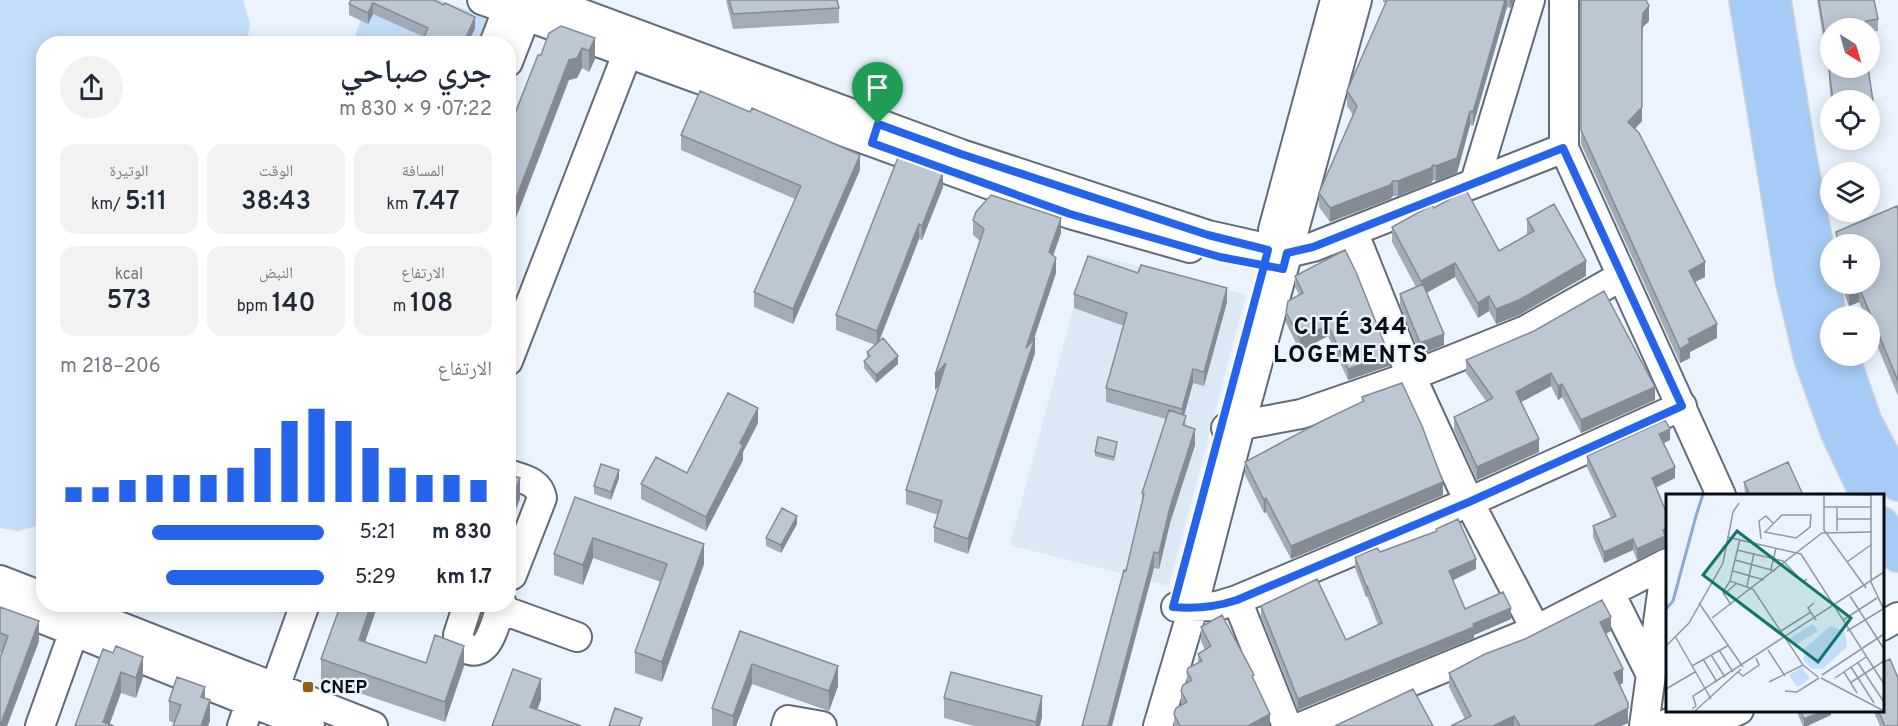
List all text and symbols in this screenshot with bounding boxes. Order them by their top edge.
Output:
north arrow [1820,18,1880,78]
map controls [1820,18,1880,366]
text: جري صباحي [340,53,492,95]
button: share [60,56,123,119]
pin [852,62,903,124]
icon: arrive [861,71,894,104]
button: locate [1820,90,1880,150]
text: 07:22 · 9 × 830 m [339,97,492,123]
text: الوتيرة [110,162,148,182]
text: الوقت [259,162,293,182]
text: المسافة [402,162,444,182]
button: layers [1820,162,1880,222]
text: 5:11 [125,186,167,219]
text: 38:43 [241,186,311,219]
text: 7.47 [412,186,460,219]
text: /km [91,195,125,215]
text: km [386,195,412,215]
button: + [1820,234,1880,294]
text: النبض [259,264,293,284]
text: الارتفاع [401,264,445,284]
text: kcal [115,265,143,285]
text: 573 [107,285,151,318]
text: 140 [272,288,315,321]
text: 108 [410,288,453,321]
text: bpm [237,297,272,317]
text: m [393,297,410,317]
button: − [1820,306,1880,366]
district label: CITÉ 344 LOGEMENTS [1273,311,1429,371]
text: 206–218 m [60,354,161,380]
text: الارتفاع [437,357,492,383]
inset map [1666,494,1883,711]
text: 5:21 [359,520,396,546]
text: 830 m [432,520,492,546]
text: 5:29 [355,565,396,591]
text: 1.7 km [436,565,492,591]
place label: CNEP [320,677,367,700]
marker: CNEP [301,680,315,694]

